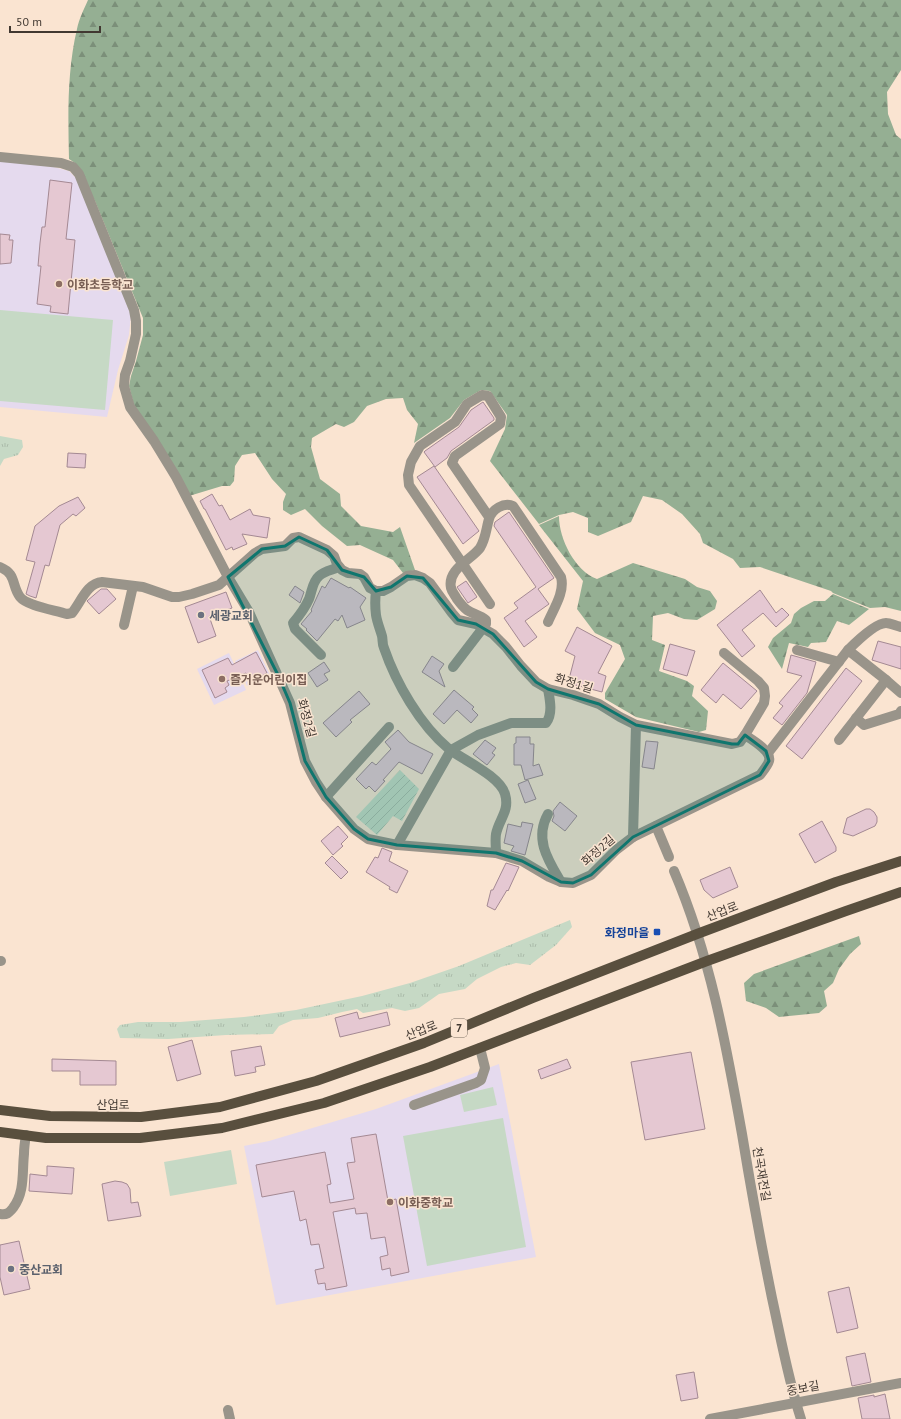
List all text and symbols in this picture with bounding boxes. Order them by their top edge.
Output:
scale bar [10,8,100,34]
text: 50 m [16,14,42,29]
place label: 이화초등학교 [67,277,133,292]
marker: 이화초등학교 [54,279,64,289]
place label: 세광교회 [209,608,253,623]
marker: 세광교회 [196,610,206,620]
street label: 화정1길 [553,670,595,696]
place label: 즐거운어린이집 [230,672,307,687]
marker: 즐거운어린이집 [217,674,227,684]
street label: 화정2길 [294,697,320,739]
street label: 화정2길 [578,831,618,869]
street label: 산업로 [704,898,740,924]
place label: 화정마을 [605,925,649,940]
marker: 화정마을 [652,927,662,937]
street label: 산업로 [403,1017,439,1043]
road number: 7 [451,1019,467,1037]
street label: 산업로 [96,1097,130,1112]
street label: 천곡재전길 [750,1146,774,1202]
place label: 이화중학교 [398,1195,453,1210]
marker: 이화중학교 [385,1197,395,1207]
place label: 중산교회 [19,1262,63,1277]
marker: 중산교회 [6,1264,16,1274]
street label: 중보길 [785,1377,821,1399]

